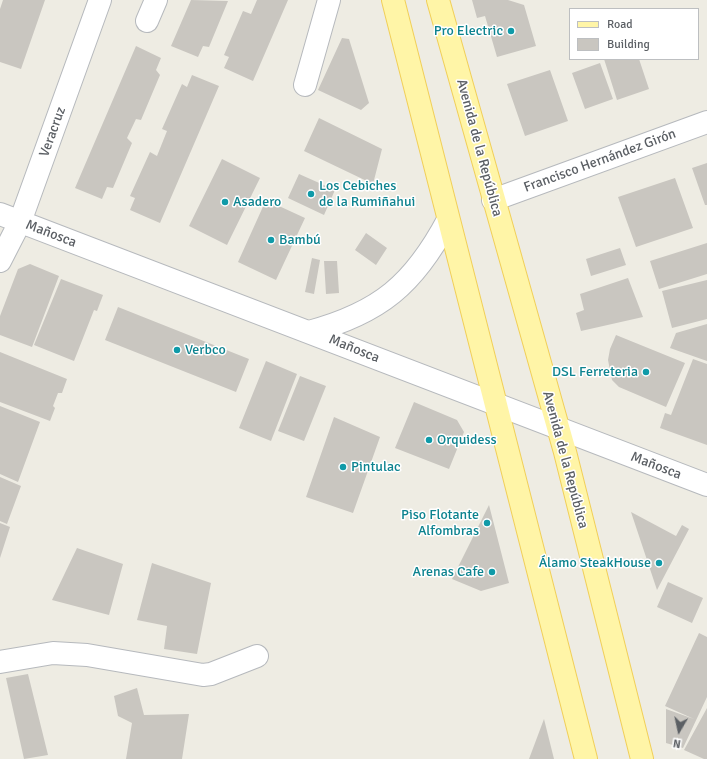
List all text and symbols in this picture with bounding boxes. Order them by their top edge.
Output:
legend [569,8,699,60]
text: Road [607,17,633,32]
place label: Pro Electric [434,23,503,39]
marker: Pro Electric [506,26,516,36]
text: Building [607,37,650,52]
street label: Avenida de la República [453,77,505,219]
street label: Veracruz [36,105,70,159]
street label: Francisco Hernández Girón [522,126,678,196]
place label: Los Cebiches de la Rumiñahui [319,178,415,210]
marker: Los Cebiches de la Rumiñahui [306,189,316,199]
place label: Asadero [233,194,281,210]
marker: Asadero [220,197,230,207]
street label: Mañosca [23,217,79,251]
place label: Bambú [279,232,321,248]
marker: Bambú [266,235,276,245]
street label: Mañosca [326,331,382,367]
place label: Verbco [185,342,226,358]
marker: Verbco [172,345,182,355]
place label: DSL Ferreteria [552,364,638,380]
marker: DSL Ferreteria [641,367,651,377]
street label: Avenida de la República [539,389,591,531]
place label: Orquidess [437,432,497,448]
marker: Orquidess [424,435,434,445]
street label: Mañosca [628,449,684,483]
place label: Pintulac [351,459,401,475]
marker: Pintulac [338,462,348,472]
place label: Piso Flotante Alfombras [401,507,479,540]
marker: Piso Flotante Alfombras [482,518,492,528]
place label: Álamo SteakHouse [539,555,651,571]
marker: Álamo SteakHouse [654,558,664,568]
place label: Arenas Cafe [413,564,484,580]
marker: Arenas Cafe [487,567,497,577]
north arrow [659,711,699,751]
text: N [672,736,682,750]

